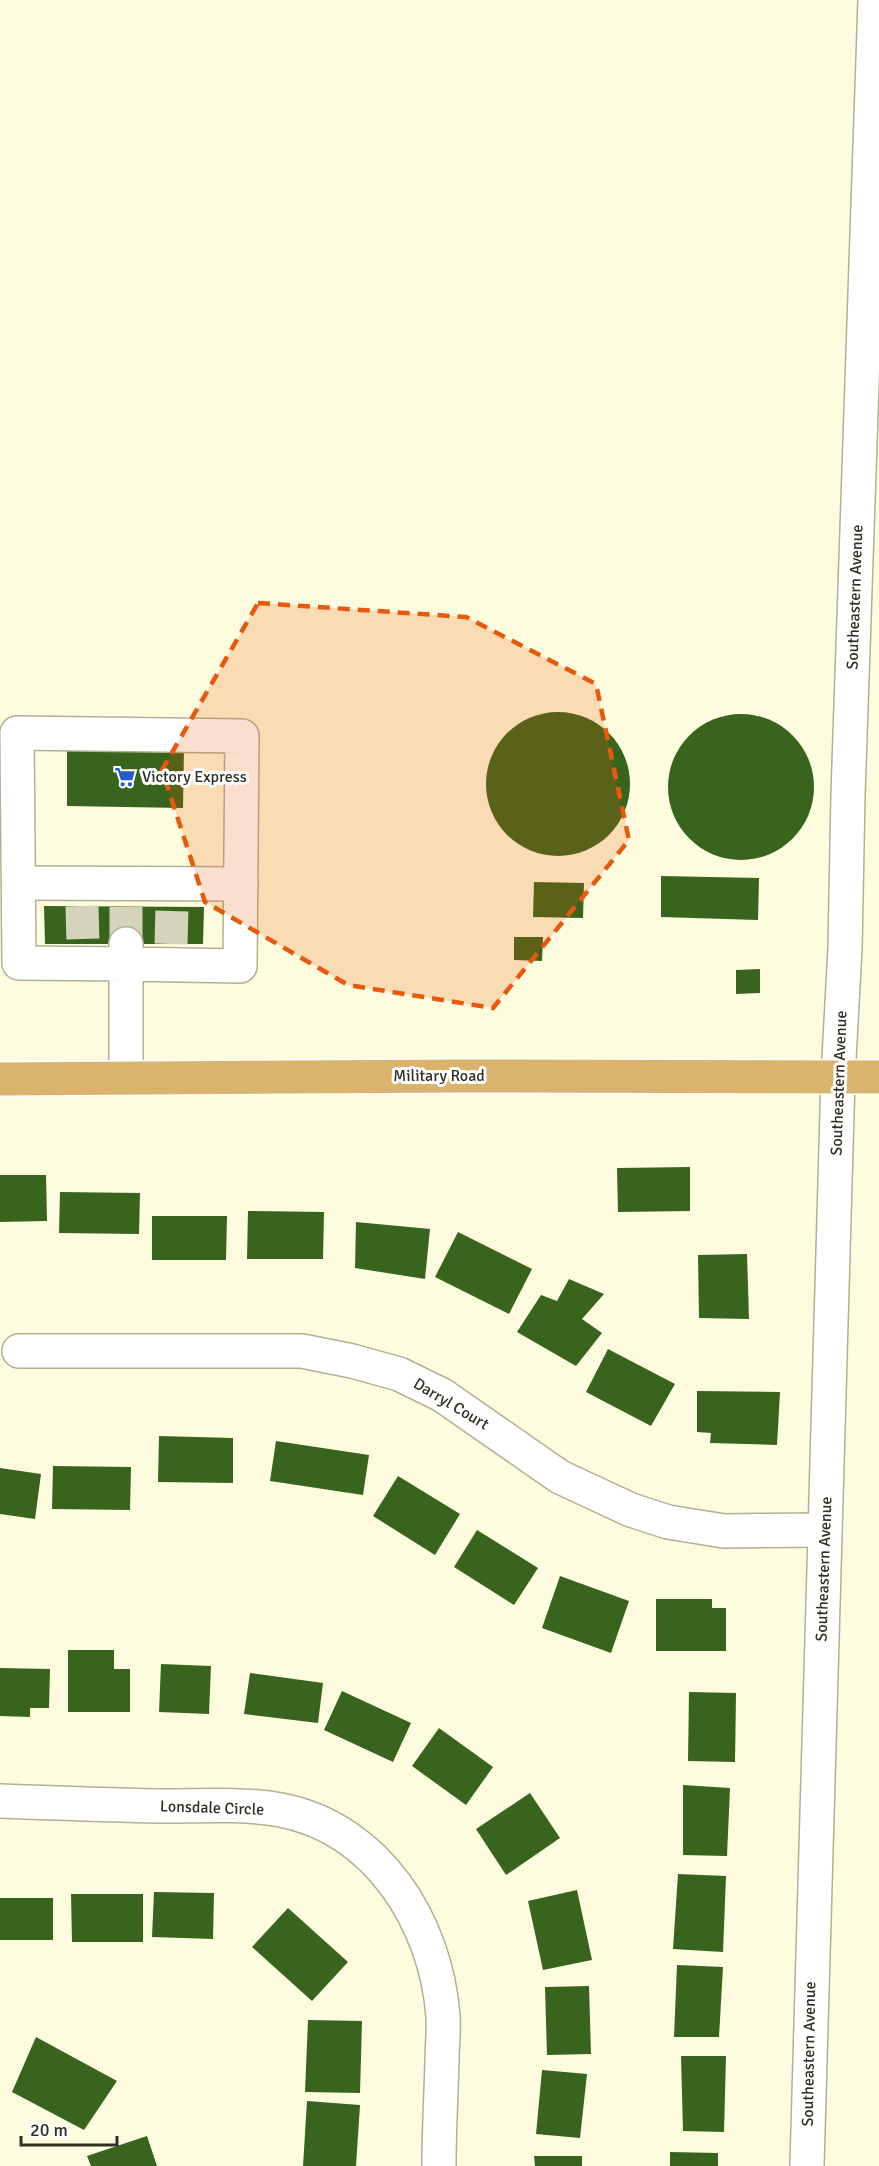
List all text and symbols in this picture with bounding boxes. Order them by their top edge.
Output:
street label: Southeastern Avenue [842,524,868,670]
supermarket icon: Victory Express [113,765,137,789]
place label: Victory Express [142,767,247,787]
street label: Southeastern Avenue [826,1010,852,1156]
street label: Military Road [393,1066,485,1086]
street label: Darryl Court [410,1374,493,1435]
street label: Southeastern Avenue [811,1496,837,1642]
street label: Lonsdale Circle [160,1796,264,1820]
street label: Southeastern Avenue [798,1981,820,2127]
scale bar [21,2109,117,2147]
text: 20 m [30,2119,68,2141]

